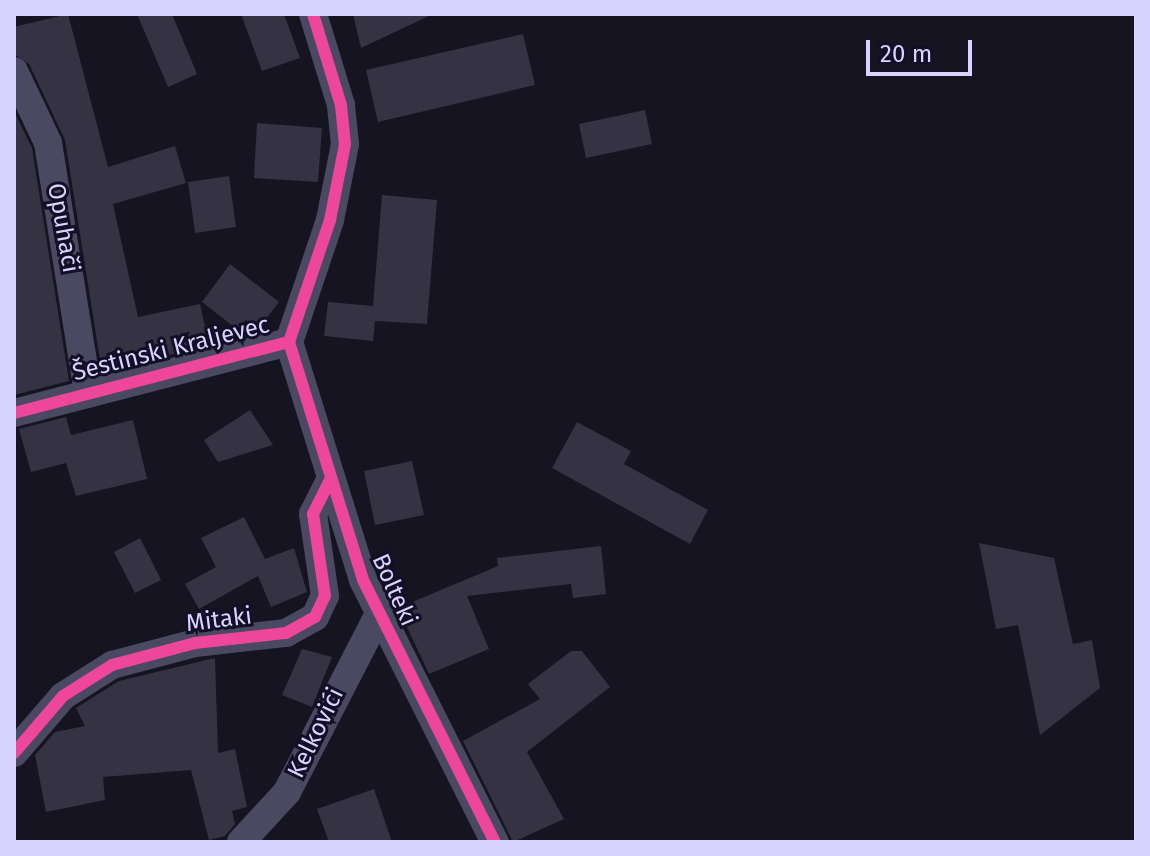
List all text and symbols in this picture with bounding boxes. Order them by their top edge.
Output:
scale bar [870,24,976,74]
text: 20 m [880,40,932,68]
street label: Opuhači [41,181,85,275]
street label: Šestinski Kraljevec [70,311,272,387]
street label: Bolteki [365,549,423,631]
street label: Mitaki [184,602,254,638]
street label: Kelkovići [282,683,350,783]

